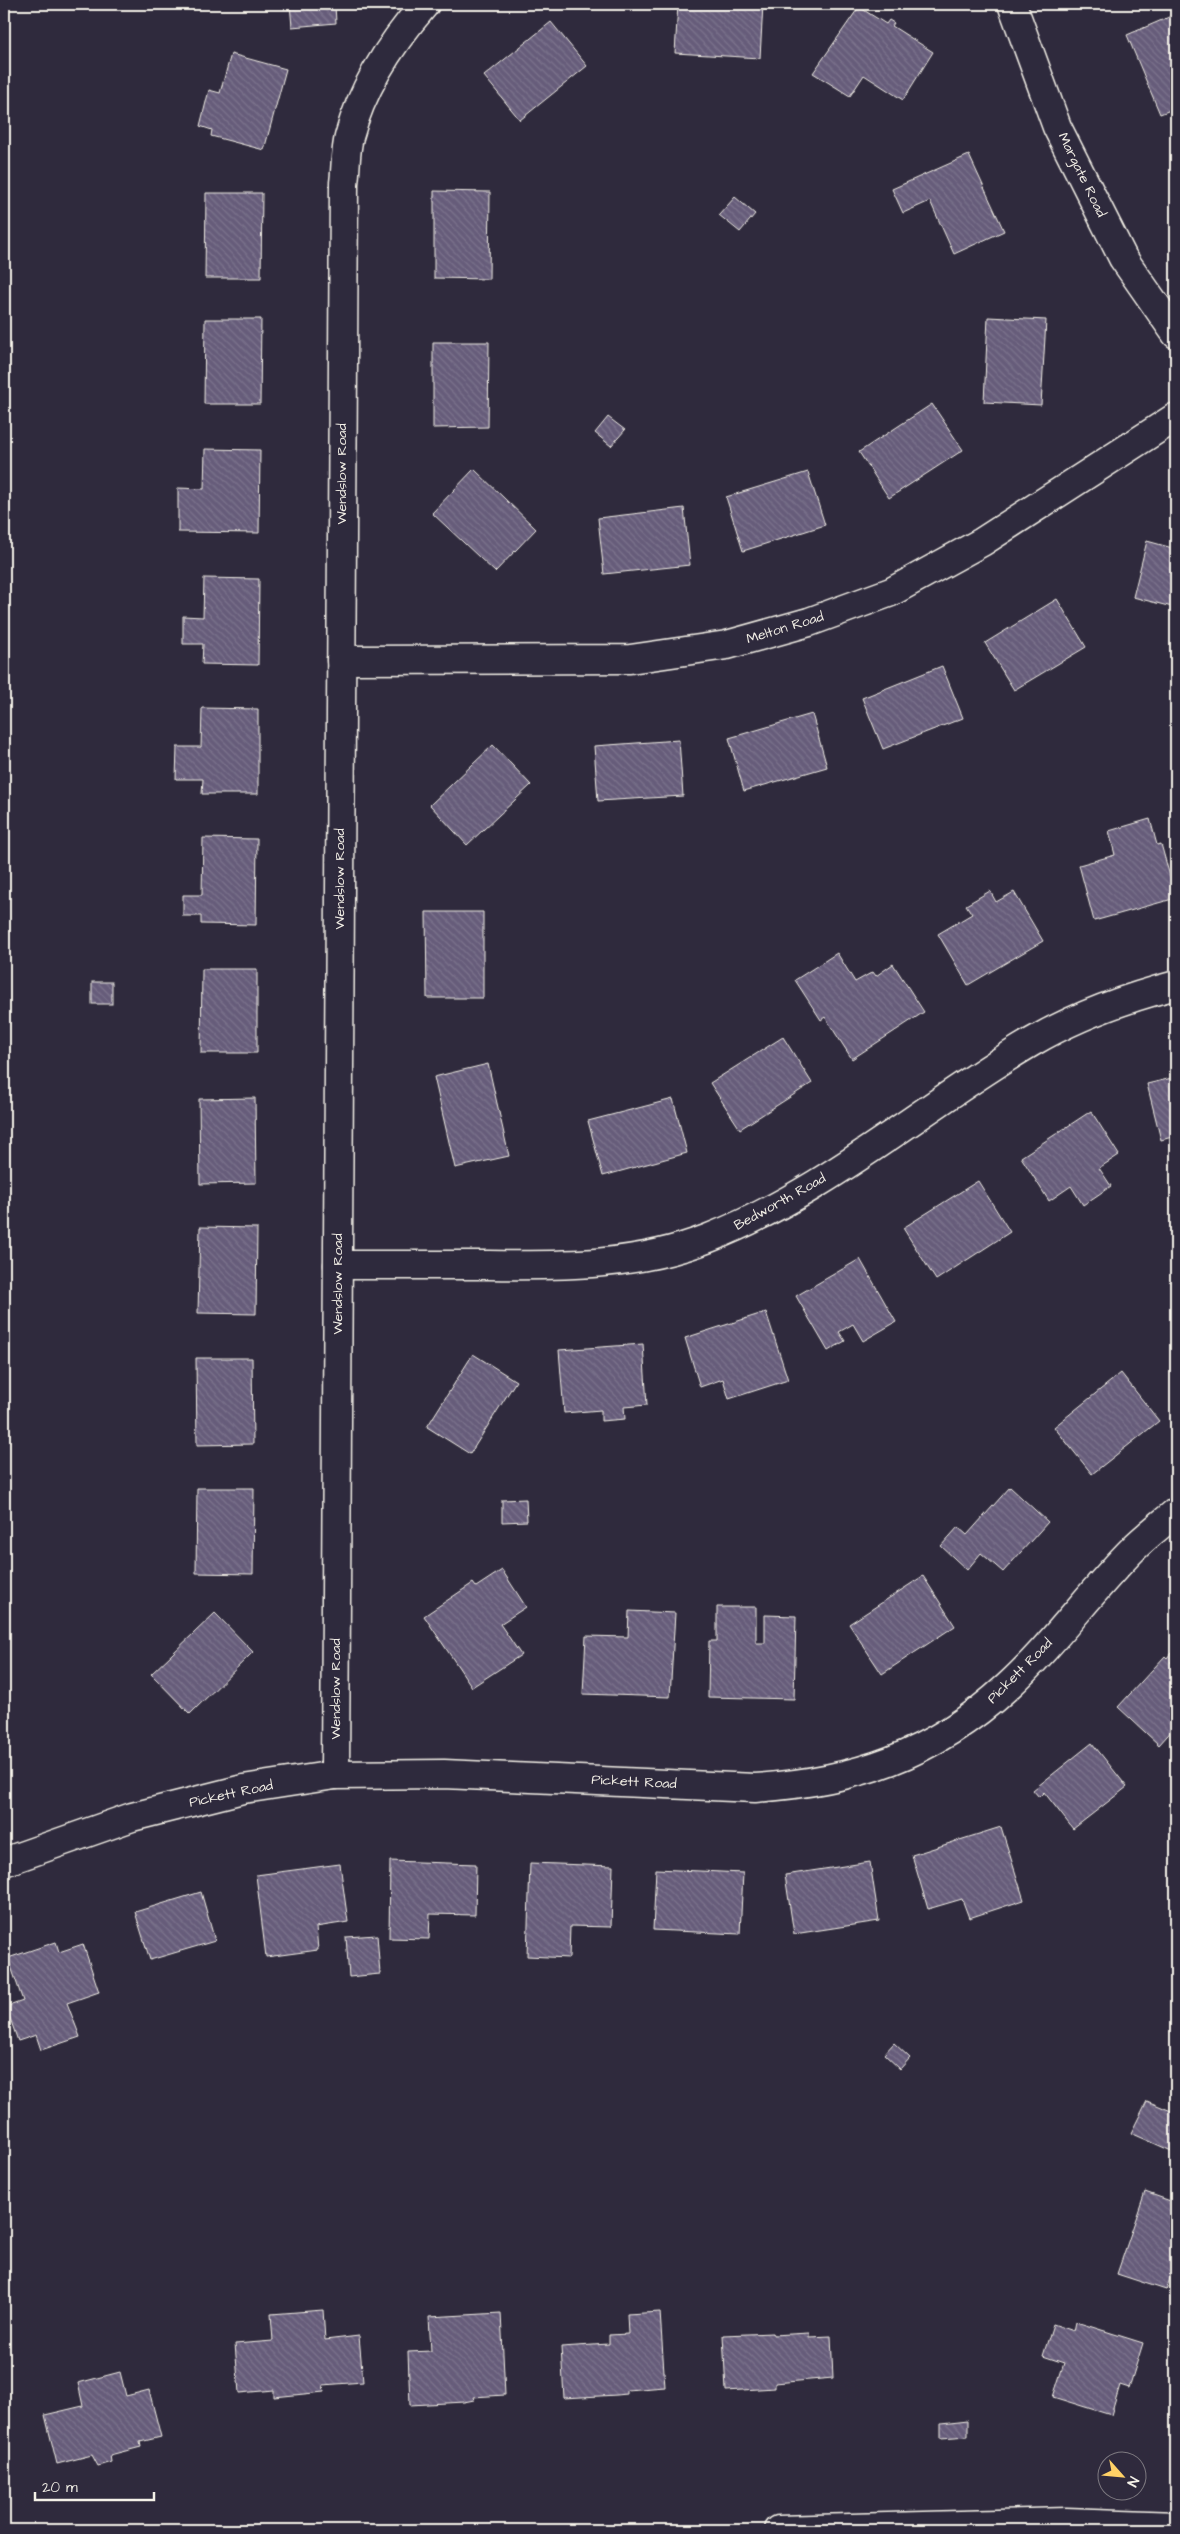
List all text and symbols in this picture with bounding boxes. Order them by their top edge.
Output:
street label: Margate Road [1053,129,1111,221]
street label: Wendslow Road [332,423,352,525]
street label: Melton Road [744,607,826,649]
street label: Wendslow Road [330,828,350,930]
street label: Bedworth Road [731,1169,829,1235]
street label: Wendslow Road [328,1233,348,1335]
street label: Pickett Road [983,1634,1057,1708]
street label: Wendslow Road [326,1638,346,1740]
street label: Pickett Road [591,1770,677,1794]
street label: Pickett Road [187,1775,275,1813]
north arrow [1098,2452,1148,2502]
scale bar [35,2469,154,2501]
text: N [1122,2473,1144,2490]
text: 20 m [42,2477,78,2498]

